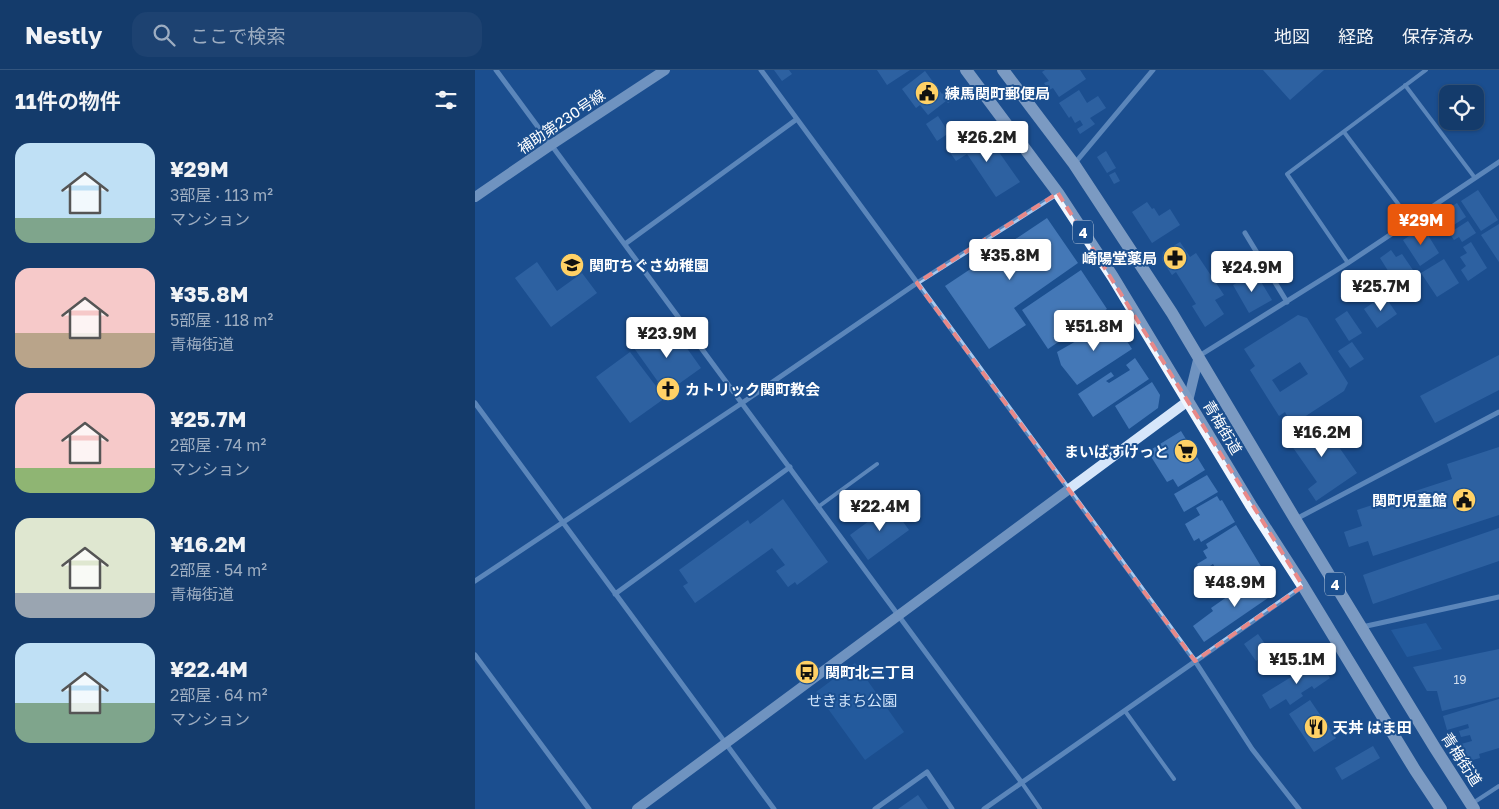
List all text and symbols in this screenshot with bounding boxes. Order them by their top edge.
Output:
search box [132,12,482,57]
text: Nestly [25,20,102,49]
icon: search [150,21,178,49]
text: ここで検索 [190,24,285,47]
text: 地図 [1274,25,1310,47]
text: 経路 [1338,25,1374,47]
text: 保存済み [1402,25,1474,47]
public building icon: 練馬関町郵便局 [914,80,940,106]
place label: 練馬関町郵便局 [945,84,1050,102]
street label: 補助第230号線 [514,85,608,157]
map controls [1439,85,1484,130]
button: locate [1439,85,1484,130]
icon: filters [432,86,460,114]
text: 11件の物件 [15,88,121,114]
pin: ¥26.2M [946,121,1028,163]
text: ¥26.2M [957,127,1017,147]
text: ¥29M [170,156,229,182]
icon: home [55,163,115,223]
text: 3部屋 · 113 m² [170,185,273,205]
pin: ¥29M [1391,204,1451,246]
text: マンション [170,209,250,229]
text: ¥29M [1399,210,1443,230]
road number: 4 [1073,220,1093,243]
pin: ¥35.8M [969,238,1051,281]
text: ¥35.8M [980,245,1040,265]
pharmacy icon: 崎陽堂薬局 [1162,245,1188,271]
place label: 崎陽堂薬局 [1082,249,1157,267]
pin: ¥24.9M [1211,250,1293,293]
school or university icon: 関町ちぐさ幼稚園 [559,252,585,278]
place label: 関町ちぐさ幼稚園 [589,256,709,274]
text: ¥24.9M [1222,257,1282,277]
pin: ¥25.7M [1340,270,1422,312]
text: ¥25.7M [1352,276,1410,296]
text: ¥35.8M [170,281,248,307]
icon: home [55,288,115,348]
text: 5部屋 · 118 m² [170,310,273,330]
pin: ¥51.8M [1053,310,1135,352]
pin: ¥23.9M [626,316,708,359]
text: ¥51.8M [1065,316,1123,336]
text: ¥23.9M [637,323,697,343]
text: 青梅街道 [170,334,234,354]
church icon: カトリック関町教会 [655,376,681,402]
place label: カトリック関町教会 [685,380,820,398]
street label: 青梅街道 [1200,397,1246,457]
text: ¥25.7M [170,406,246,432]
icon: home [55,413,115,473]
pin: ¥16.2M [1281,416,1363,458]
text: ¥16.2M [1293,422,1351,442]
text: 2部屋 · 74 m² [170,435,266,455]
supermarket icon: まいばすけっと [1173,438,1199,464]
place label: まいばすけっと [1064,442,1169,460]
text: マンション [170,459,250,479]
public building icon: 関町児童館 [1451,487,1477,513]
pin: ¥22.4M [839,490,921,532]
place label: 関町児童館 [1372,491,1447,509]
text: ¥22.4M [850,496,910,516]
text: ¥16.2M [170,531,246,557]
icon: home [55,538,115,598]
text: 2部屋 · 54 m² [170,560,267,580]
pin: ¥48.9M [1194,566,1276,608]
text: ¥48.9M [1205,572,1265,592]
road number: 4 [1325,572,1345,596]
text: 青梅街道 [170,584,234,604]
pin: ¥15.1M [1256,642,1338,685]
text: ¥15.1M [1269,649,1325,669]
text: ¥22.4M [170,656,248,682]
bus stop icon: 関町北三丁目 [794,659,820,685]
icon: home [55,663,115,723]
place label: 関町北三丁目 [825,663,915,681]
house number: 19 [1453,672,1467,687]
text: 2部屋 · 64 m² [170,685,267,705]
park label: せきまち公園 [807,691,897,709]
text: マンション [170,709,250,729]
restaurant icon: 天丼 はま田 [1303,714,1329,740]
place label: 天丼 はま田 [1333,718,1412,736]
street label: 青梅街道 [1438,729,1486,789]

